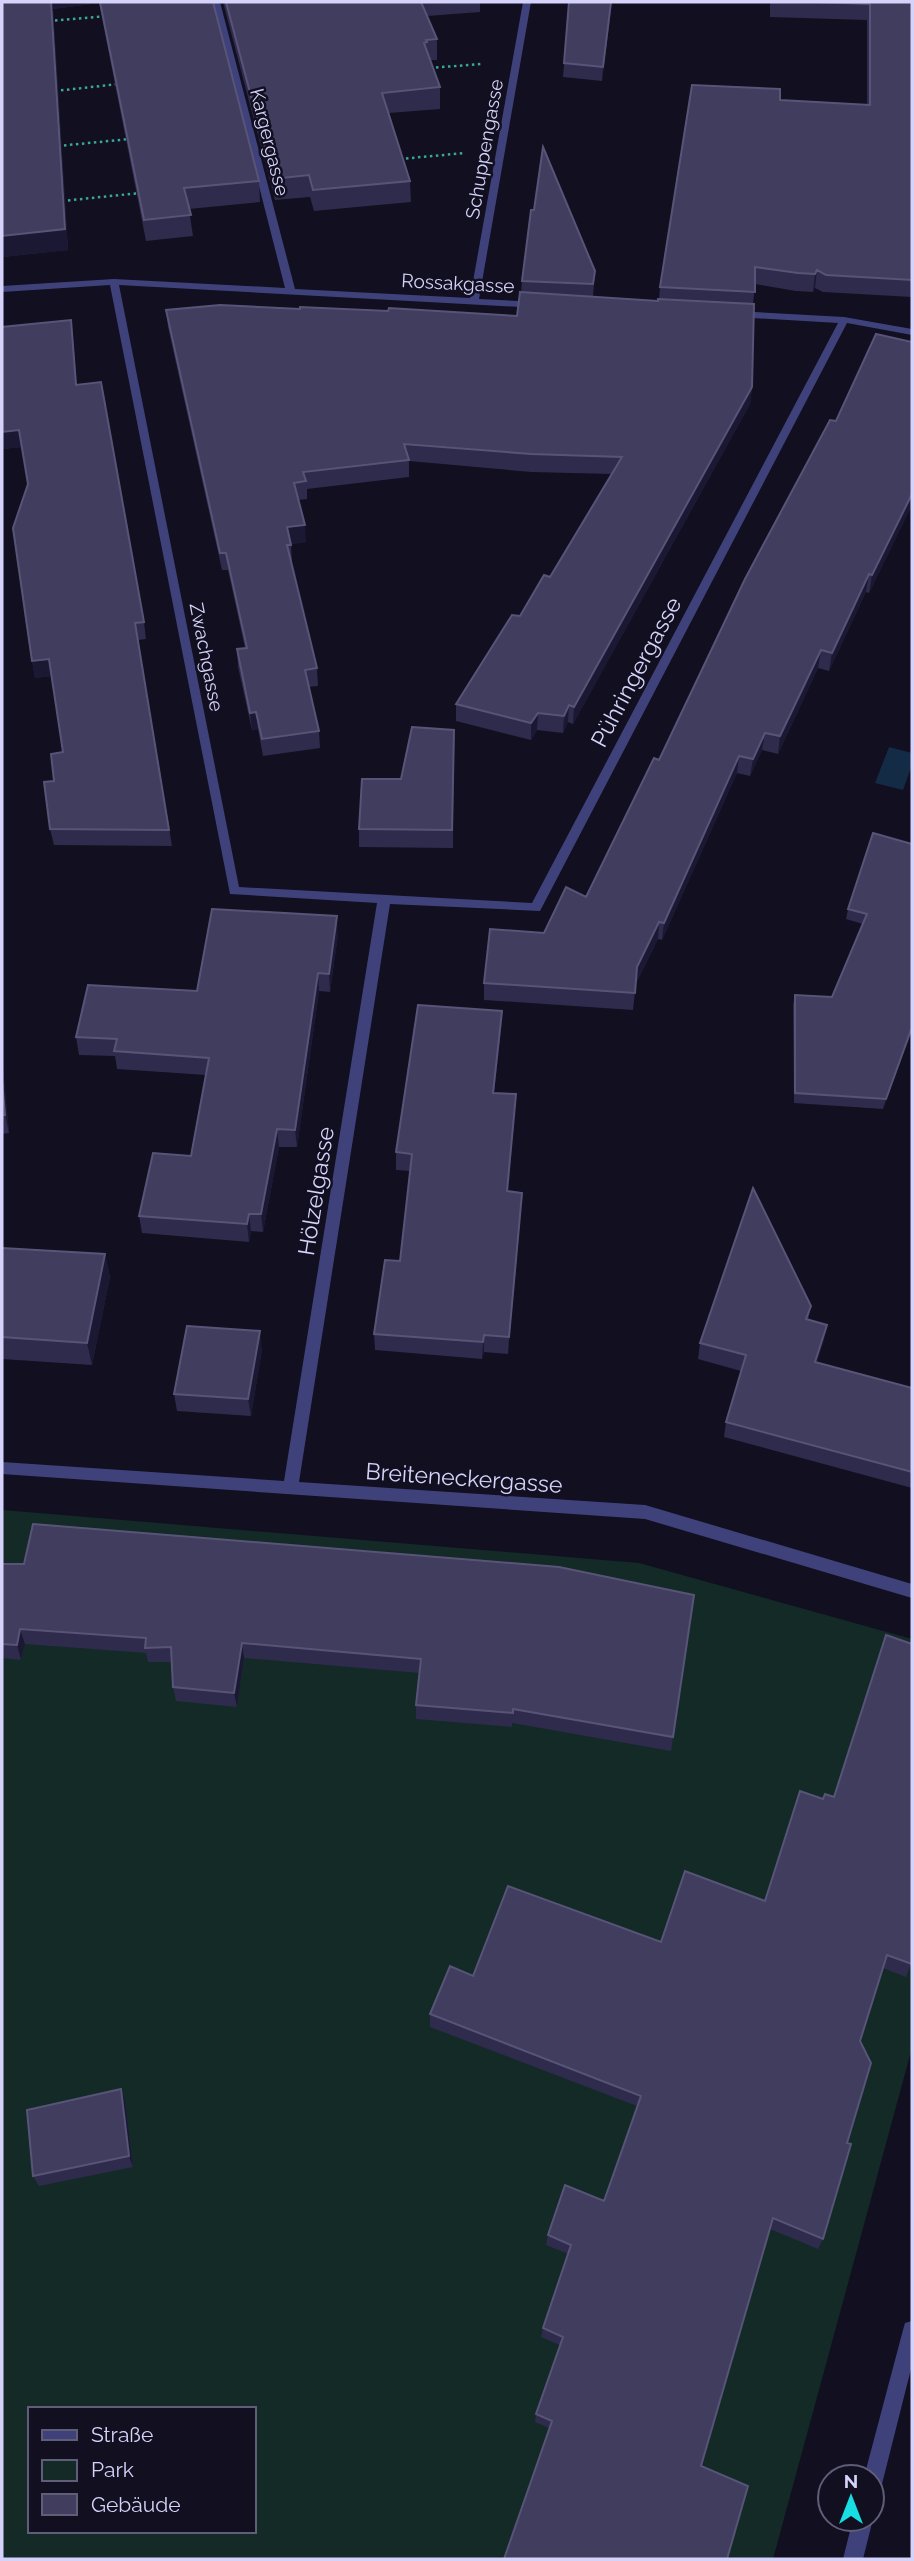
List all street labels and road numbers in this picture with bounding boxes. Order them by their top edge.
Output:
street label: Schuppengasse [461,77,507,221]
street label: Kargergasse [246,86,294,198]
street label: Rossakgasse [401,269,515,297]
street label: Pühringergasse [585,592,686,751]
street label: Zwachgasse [186,601,228,713]
street label: Hölzelgasse [292,1125,339,1257]
street label: Breiteneckergasse [365,1457,563,1498]

